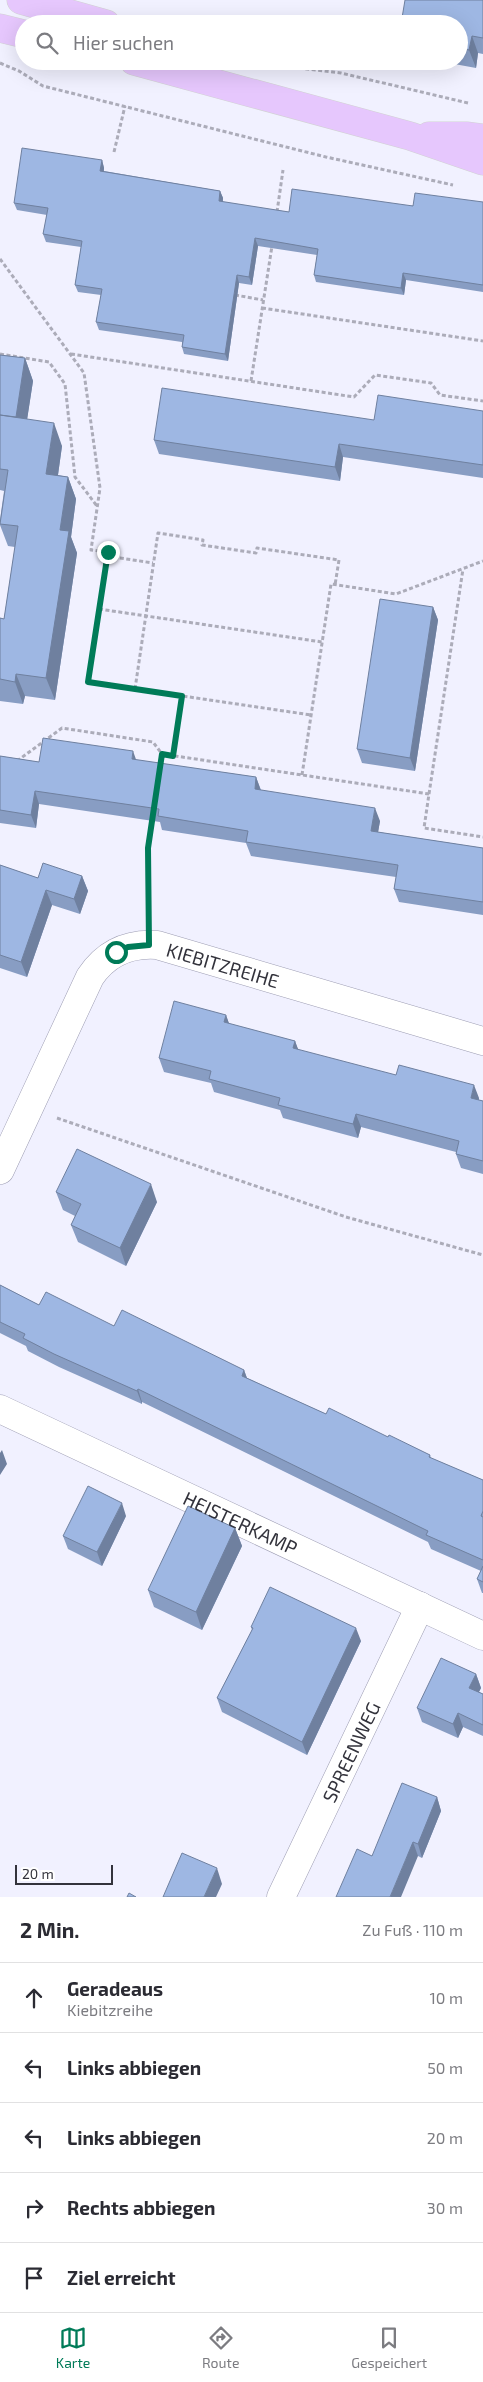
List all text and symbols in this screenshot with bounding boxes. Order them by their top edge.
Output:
search box [15,15,468,70]
icon: search [33,29,61,57]
text: Hier suchen [73,31,174,54]
route end [97,541,120,564]
street label: KIEBITZREIHE [164,937,282,992]
route start [105,941,128,964]
street label: HEISTERKAMP [180,1485,301,1559]
street label: SPREENWEG [317,1698,384,1806]
scale bar [15,1862,112,1885]
text: 20 m [22,1865,54,1882]
text: 2 Min. [20,1917,80,1942]
text: Zu Fuß · 110 m [362,1920,463,1939]
text: Geradeaus [67,1977,163,2000]
icon: ahead [20,1984,48,2012]
text: 10 m [429,1988,463,2007]
text: Kiebitzreihe [67,2000,153,2019]
icon: left [20,2054,48,2082]
text: Links abbiegen [67,2056,201,2079]
text: 50 m [427,2058,463,2077]
icon: left [20,2124,48,2152]
text: Links abbiegen [67,2126,201,2149]
text: 20 m [427,2128,463,2147]
icon: right [20,2194,48,2222]
text: Rechts abbiegen [67,2196,215,2219]
text: 30 m [427,2198,463,2217]
icon: arrive [20,2264,48,2292]
text: Ziel erreicht [67,2266,176,2289]
tab: Karte [56,2324,90,2371]
tab: Route [202,2324,239,2371]
tab: Gespeichert [351,2324,427,2371]

